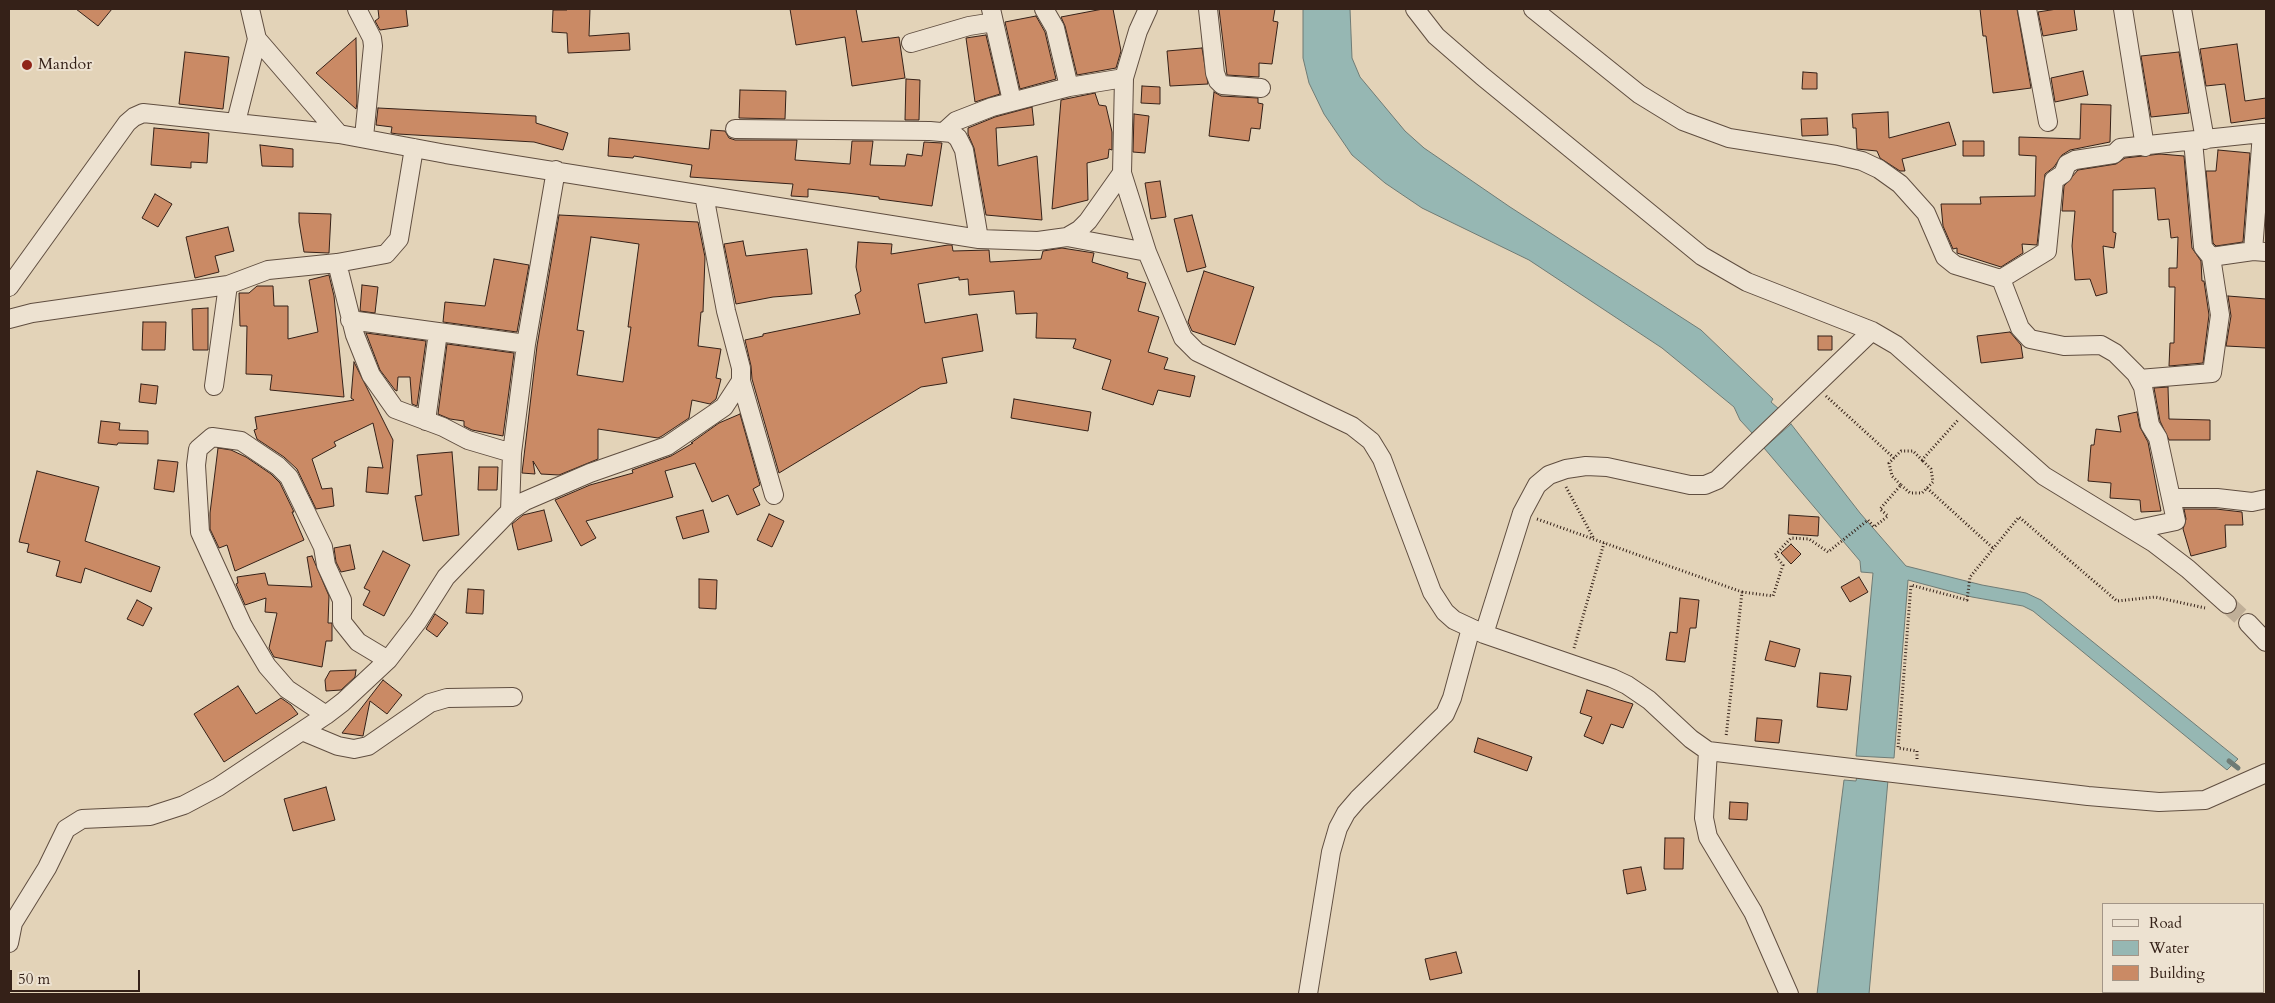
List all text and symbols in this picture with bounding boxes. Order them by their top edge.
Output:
place label: Mandor [38,55,92,75]
marker: Mandor [20,58,34,72]
legend [2102,903,2265,993]
text: Road [2149,913,2182,933]
text: Water [2149,938,2189,958]
scale bar [12,960,142,992]
text: Building [2149,963,2205,983]
text: 50 m [18,969,50,989]

